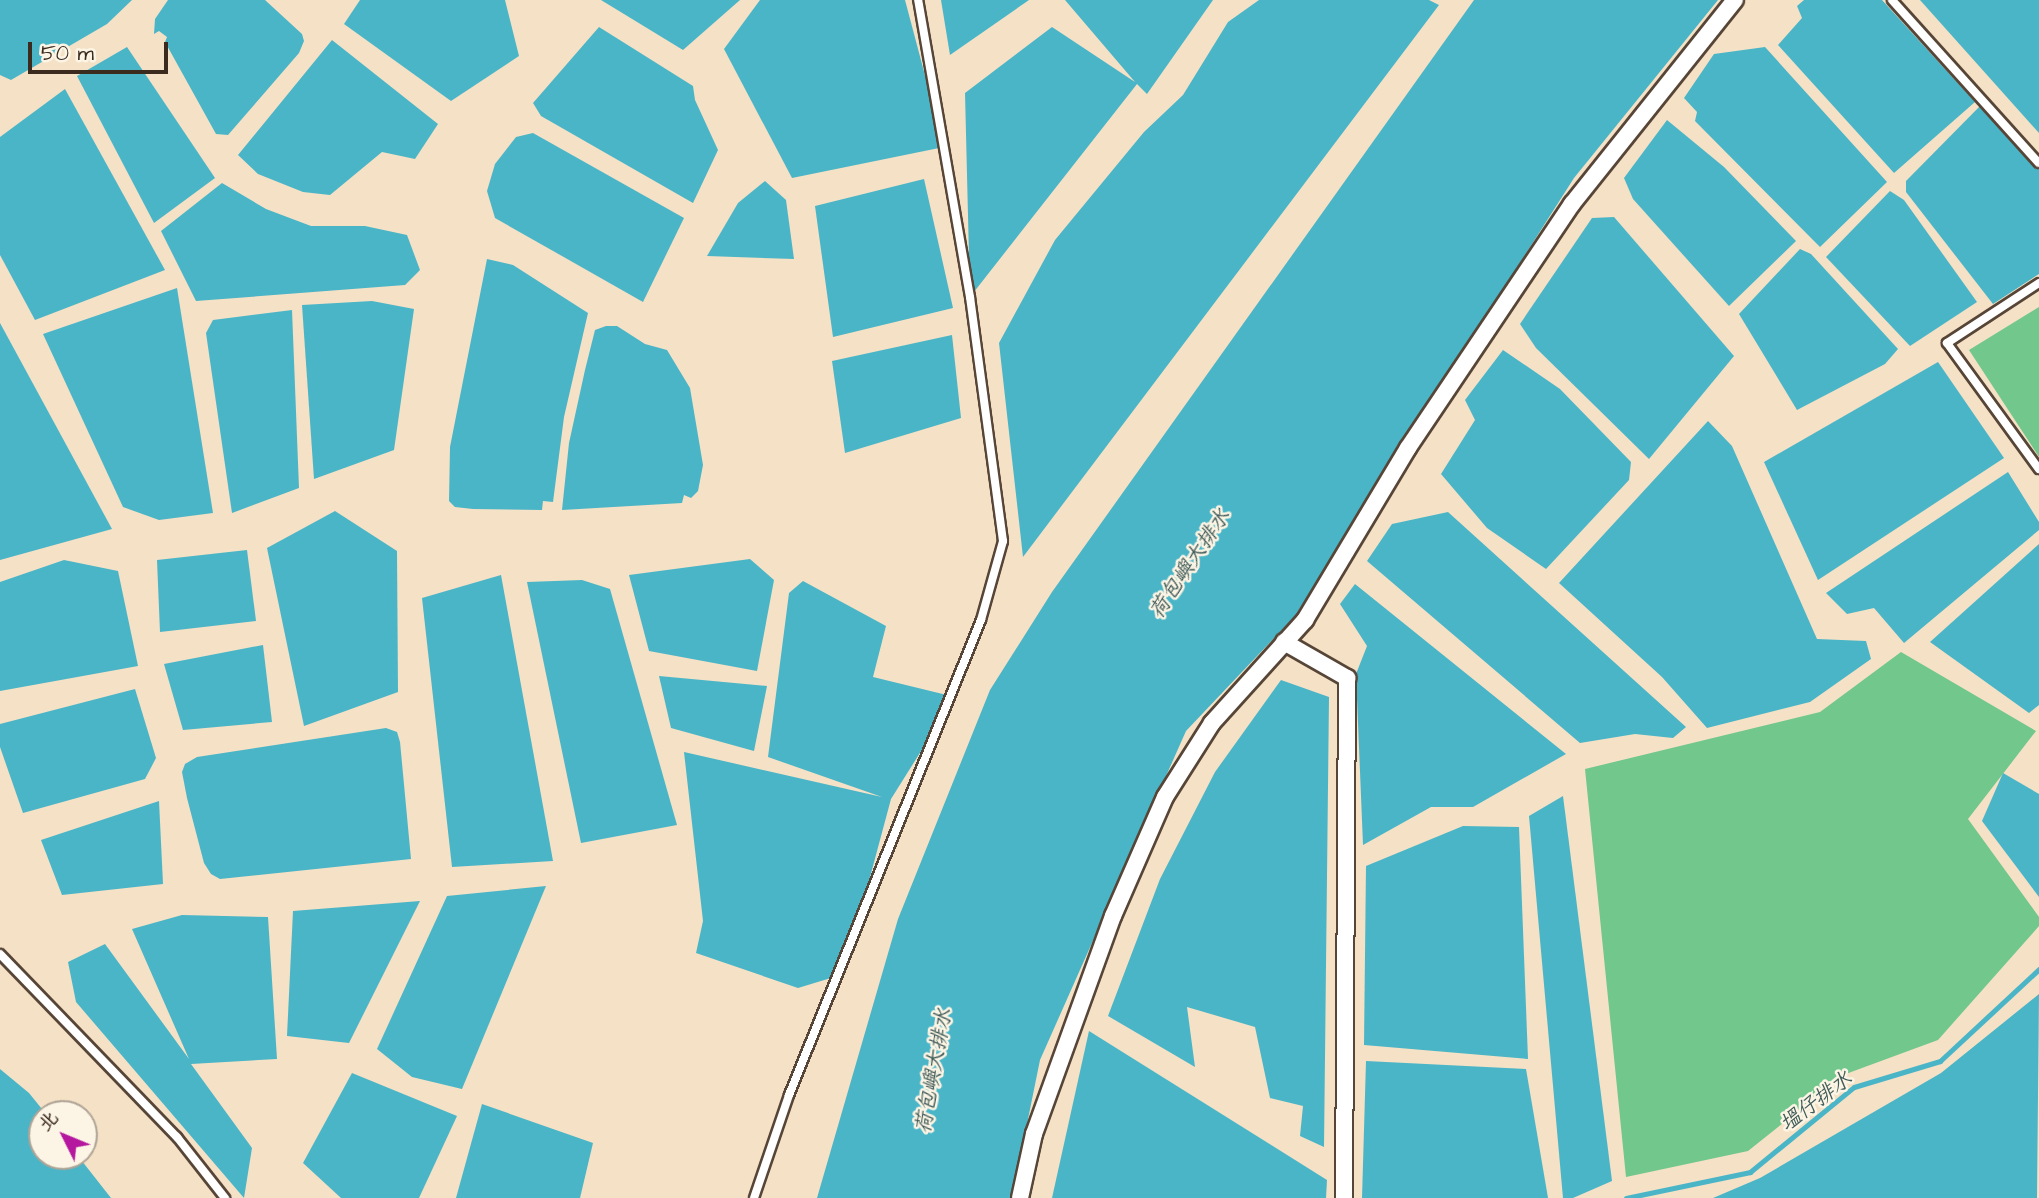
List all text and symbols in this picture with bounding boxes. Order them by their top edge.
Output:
scale bar [32,28,172,72]
text: 50 m [41,39,94,68]
water label: 荷包嶼大排水 [1144,505,1236,623]
water label: 荷包嶼大排水 [911,1007,957,1135]
water label: 塭仔排水 [1775,1067,1857,1137]
north arrow [28,1100,98,1170]
text: 北 [32,1106,65,1138]

